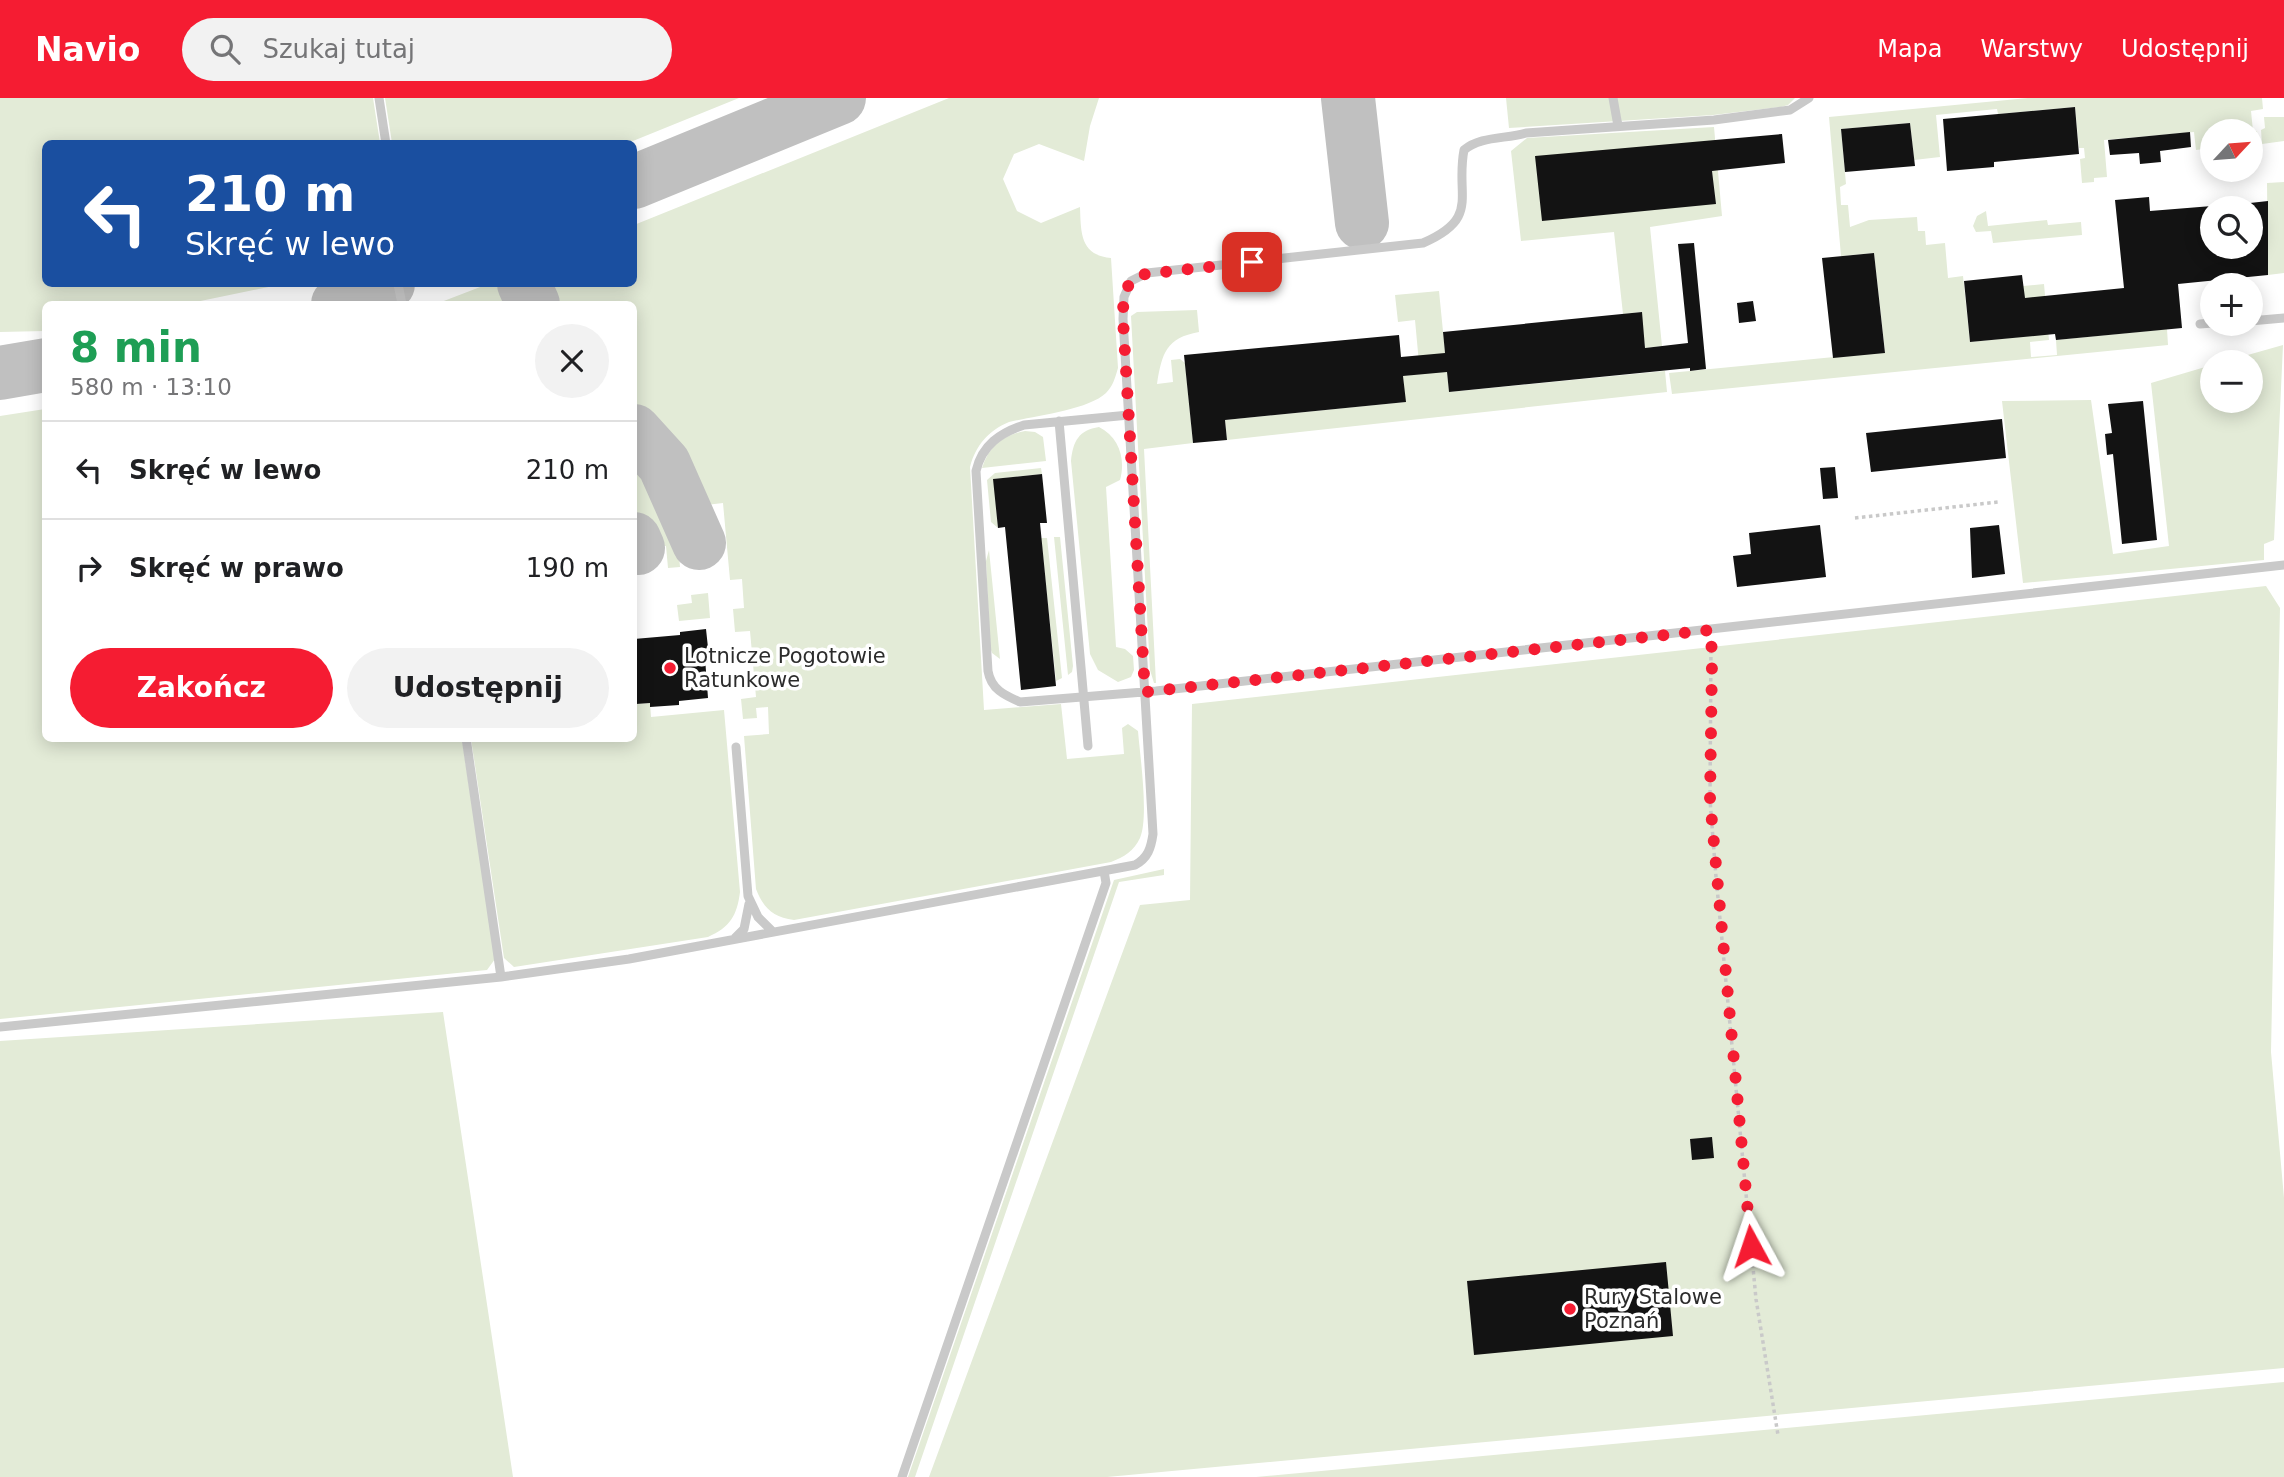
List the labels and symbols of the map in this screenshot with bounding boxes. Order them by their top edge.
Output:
north arrow [2200,119,2263,182]
pin [1222,232,1282,292]
place label: Lotnicze Pogotowie Ratunkowe [684,644,886,692]
marker: Lotnicze Pogotowie Ratunkowe [662,660,678,676]
position arrow [1714,1209,1788,1283]
place label: Rury Stalowe Poznań [1584,1285,1722,1333]
marker: Rury Stalowe Poznań [1562,1301,1578,1317]

